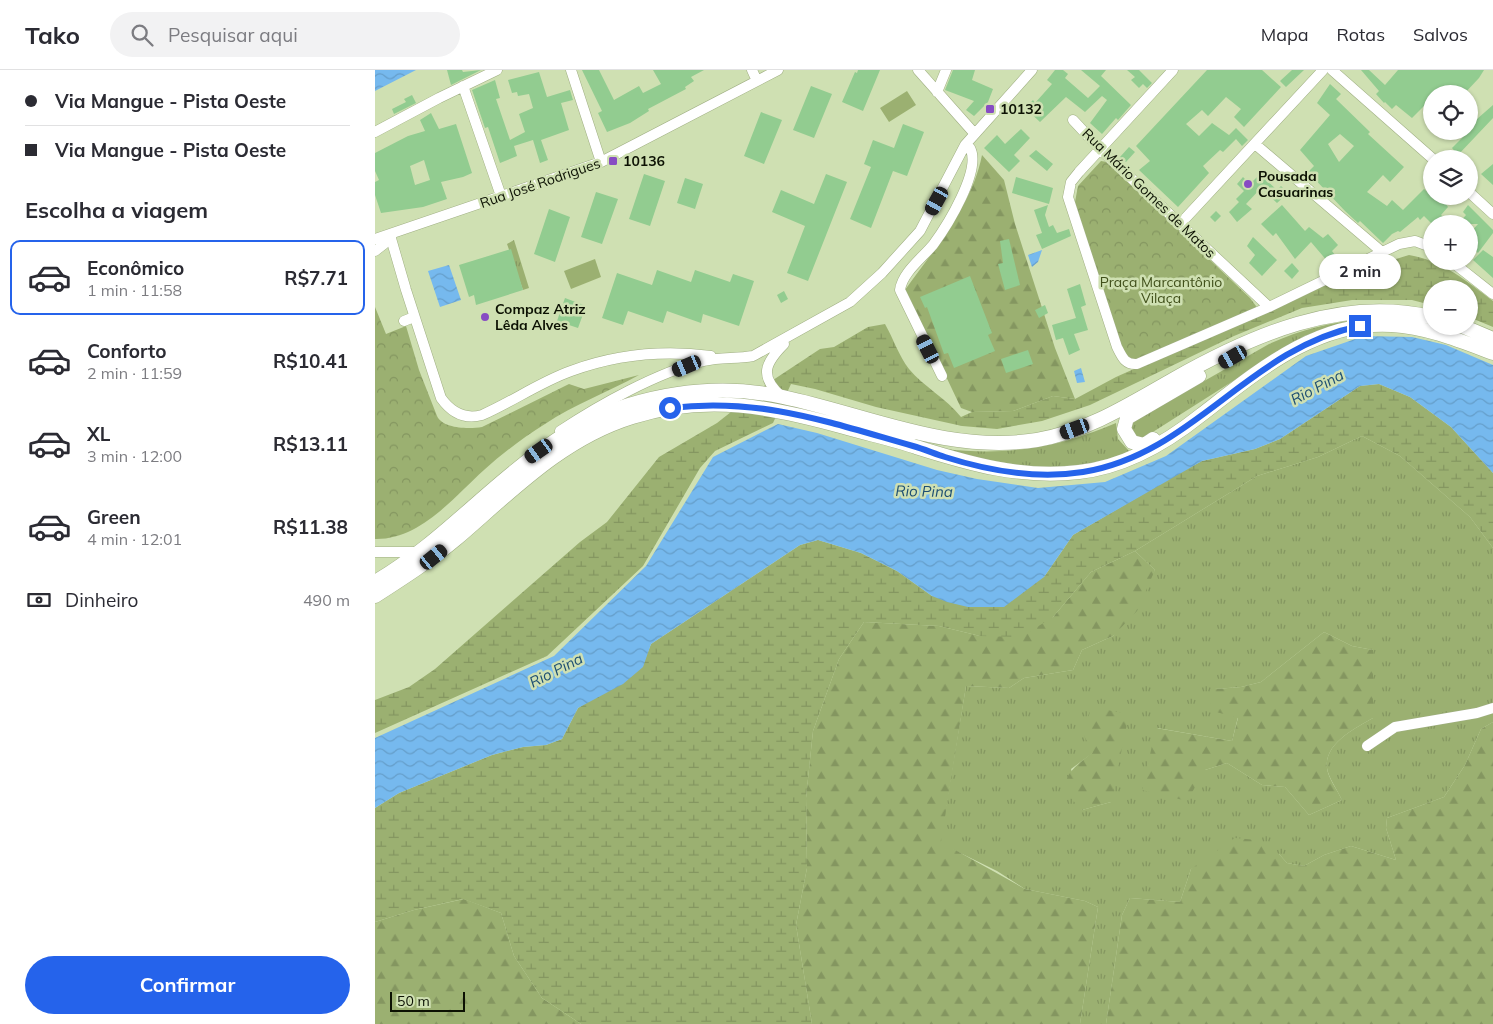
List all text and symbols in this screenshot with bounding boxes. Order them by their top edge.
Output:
search box [110,12,460,57]
text: Tako [25,20,80,50]
icon: search [128,21,156,49]
text: Pesquisar aqui [168,23,298,47]
text: Mapa [1261,23,1309,46]
text: Rotas [1337,23,1385,46]
text: Salvos [1413,23,1468,46]
map controls [1423,85,1478,335]
button: locate [1423,85,1478,140]
text: Via Mangue - Pista Oeste [55,89,286,113]
place label: 10132 [1000,100,1042,118]
marker: 10132 [984,103,996,115]
street label: Rua Mário Gomes de Matos [1078,124,1220,262]
text: Via Mangue - Pista Oeste [55,138,286,162]
button: layers [1423,150,1478,205]
place label: 10136 [623,152,665,170]
street label: Rua José Rodrigues [477,154,603,212]
marker: 10136 [607,155,619,167]
place label: Pousada Casuarinas [1258,167,1333,201]
marker: Pousada Casuarinas [1242,178,1254,190]
car [923,184,950,218]
text: Escolha a viagem [25,196,208,224]
button: + [1423,215,1478,270]
callout: 2 min [1319,254,1401,288]
icon: car [27,255,72,300]
text: Econômico [87,256,184,280]
text: 2 min [1339,261,1381,281]
text: R$7.71 [284,266,348,290]
park label: Praça Marcantônio Vilaça [1100,273,1222,307]
text: 1 min · 11:58 [87,280,182,300]
button: − [1423,280,1478,335]
place label: Compaz Atriz Lêda Alves [495,300,586,334]
marker: Compaz Atriz Lêda Alves [479,311,491,323]
route end [1349,315,1371,337]
car [914,332,941,366]
icon: car [27,338,72,383]
text: Conforto [87,339,166,363]
car [1216,343,1249,371]
text: R$10.41 [273,349,348,373]
car [670,353,703,379]
text: 2 min · 11:59 [87,363,182,383]
water label: Rio Pina [1287,365,1347,409]
route start [659,397,681,419]
car [1058,417,1091,441]
icon: car [27,421,72,466]
text: XL [87,422,110,446]
text: R$13.11 [273,432,348,456]
car [522,436,555,466]
text: 3 min · 12:00 [87,446,182,466]
water label: Rio Pina [895,481,953,501]
icon: car [27,504,72,549]
text: Green [87,505,141,529]
text: R$11.38 [273,515,348,539]
text: 4 min · 12:01 [87,529,182,549]
car [417,542,450,572]
icon: cash [25,586,53,614]
text: Dinheiro [65,588,138,612]
text: 490 m [303,590,350,610]
water label: Rio Pina [526,648,586,692]
button: Confirmar [25,956,350,1014]
scale bar [390,989,465,1012]
text: 50 m [397,992,430,1010]

